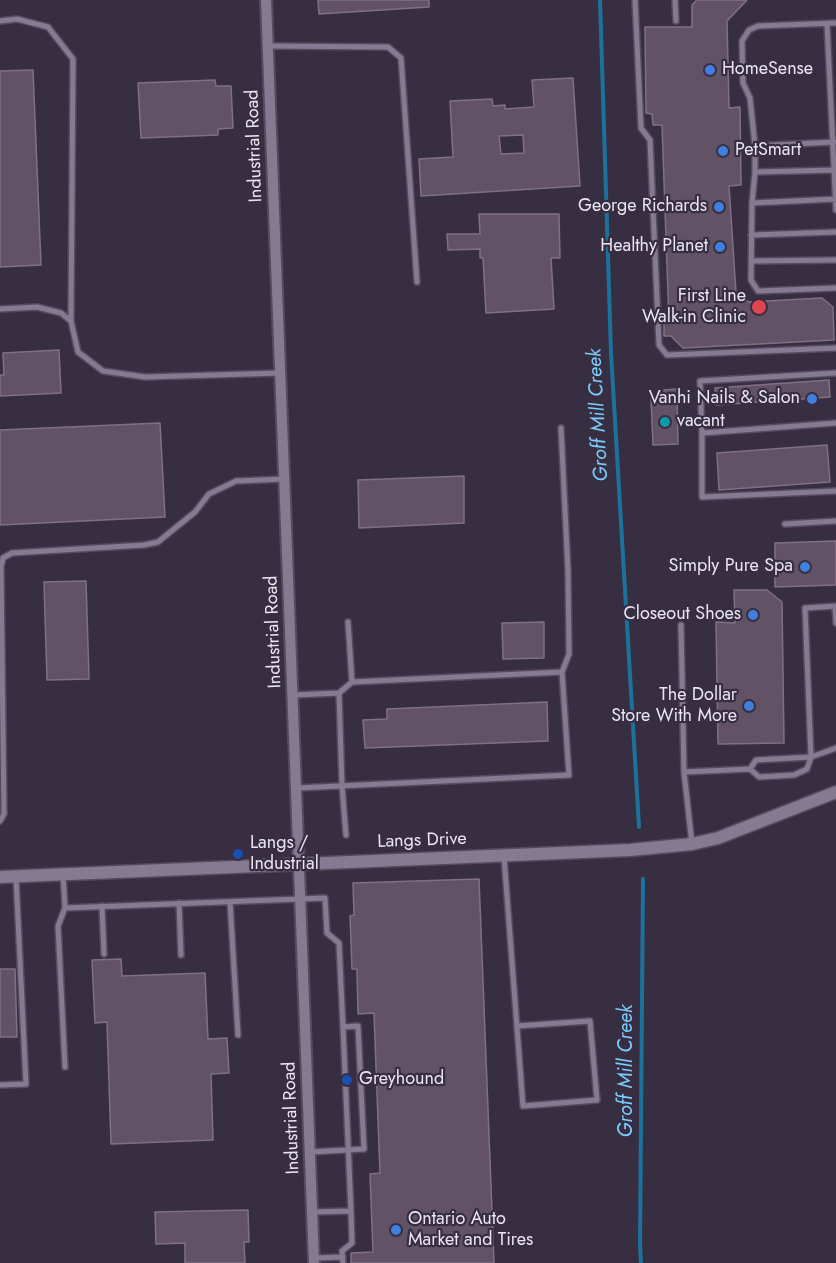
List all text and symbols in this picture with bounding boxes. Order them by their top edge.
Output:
place label: HomeSense [722,59,813,81]
marker: HomeSense [703,63,717,77]
street label: Industrial Road [242,89,268,203]
place label: PetSmart [735,140,801,162]
marker: PetSmart [716,144,730,158]
place label: George Richards [578,196,707,218]
marker: George Richards [712,200,726,214]
place label: Healthy Planet [600,236,708,258]
marker: Healthy Planet [713,240,727,254]
place label: First Line Walk-in Clinic [642,286,746,328]
marker: First Line Walk-in Clinic [750,298,768,316]
water label: Groff Mill Creek [584,348,614,482]
place label: Vanhi Nails & Salon [649,388,800,410]
marker: Vanhi Nails & Salon [805,392,819,406]
place label: vacant [677,411,725,433]
marker: vacant [658,415,672,429]
place label: Simply Pure Spa [668,556,793,578]
marker: Simply Pure Spa [798,560,812,574]
street label: Industrial Road [261,575,287,689]
place label: Closeout Shoes [624,604,741,626]
marker: Closeout Shoes [746,608,760,622]
place label: The Dollar Store With More [611,685,737,728]
marker: The Dollar Store With More [742,699,756,713]
street label: Langs Drive [377,829,467,853]
place label: Langs / Industrial [250,833,319,876]
marker: Langs / Industrial [231,847,245,861]
water label: Groff Mill Creek [615,1004,639,1138]
street label: Industrial Road [279,1061,305,1175]
place label: Greyhound [359,1069,444,1091]
marker: Greyhound [340,1073,354,1087]
place label: Ontario Auto Market and Tires [408,1209,533,1252]
marker: Ontario Auto Market and Tires [389,1223,403,1237]

